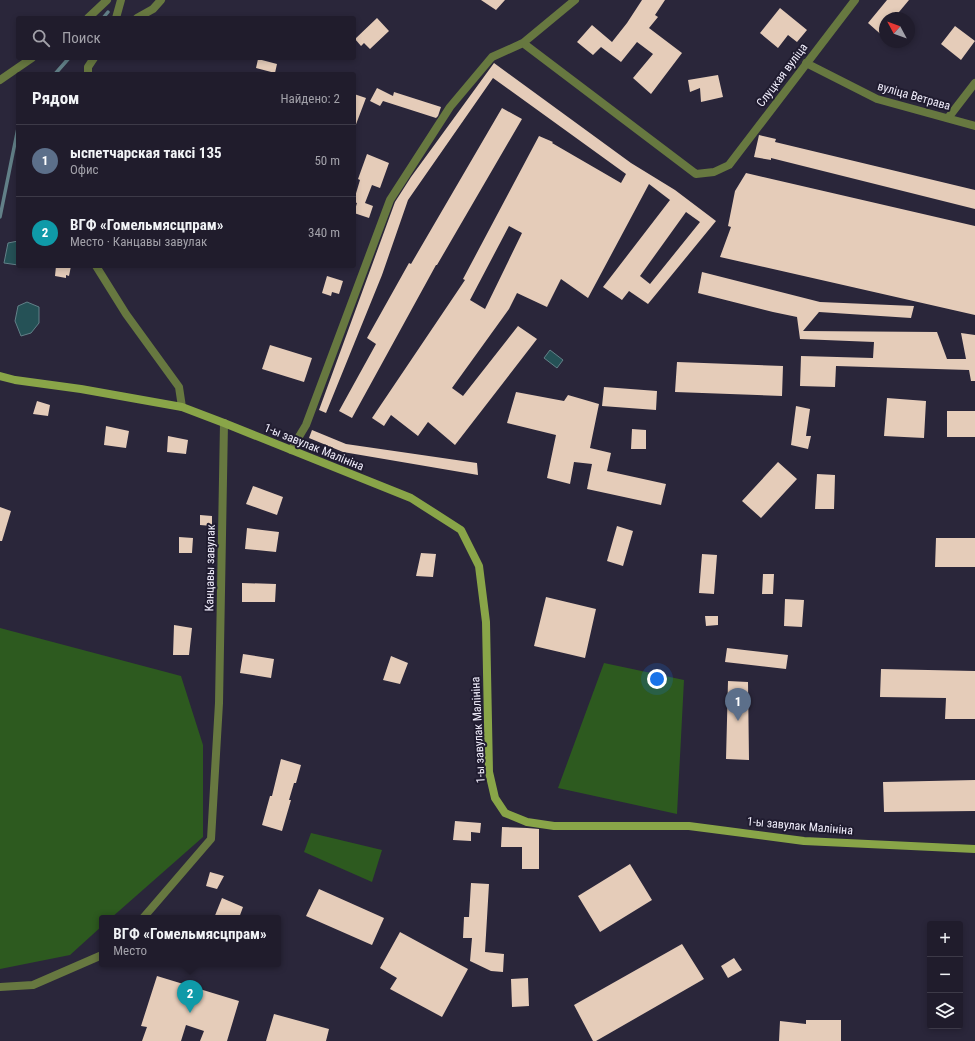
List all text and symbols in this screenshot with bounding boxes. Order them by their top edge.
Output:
north arrow [879,12,915,48]
search box [16,16,356,60]
icon: search [30,27,52,49]
text: Поиск [62,29,101,47]
street label: Слуцкая вуліца [754,40,811,110]
street label: вуліца Ветрава [876,79,952,113]
text: Рядом [32,88,79,108]
text: Найдено: 2 [280,91,340,106]
text: ыспетчарская таксі 135 [70,144,222,162]
text: 1 [42,153,48,168]
text: 50 m [314,153,340,168]
text: Офис [70,162,99,177]
text: ВГФ «Гомельмясцпрам» [70,216,224,234]
text: 2 [42,225,48,240]
text: 340 m [308,225,340,240]
text: Место · Канцавы завулак [70,234,207,249]
street label: 1-ы завулак Малініна [262,421,366,474]
street label: Канцавы завулак [202,524,218,612]
your location [647,669,667,689]
street label: 1-ы завулак Малініна [468,676,488,784]
pin: 1 [725,688,751,721]
street label: 1-ы завулак Малініна [746,814,854,838]
popup [99,915,281,967]
map controls [927,921,963,1029]
button: + [927,921,963,957]
text: ВГФ «Гомельмясцпрам» [113,925,267,943]
text: Место [113,943,147,958]
button: − [927,957,963,993]
pin: 2 [177,980,203,1013]
button: layers [927,993,963,1029]

